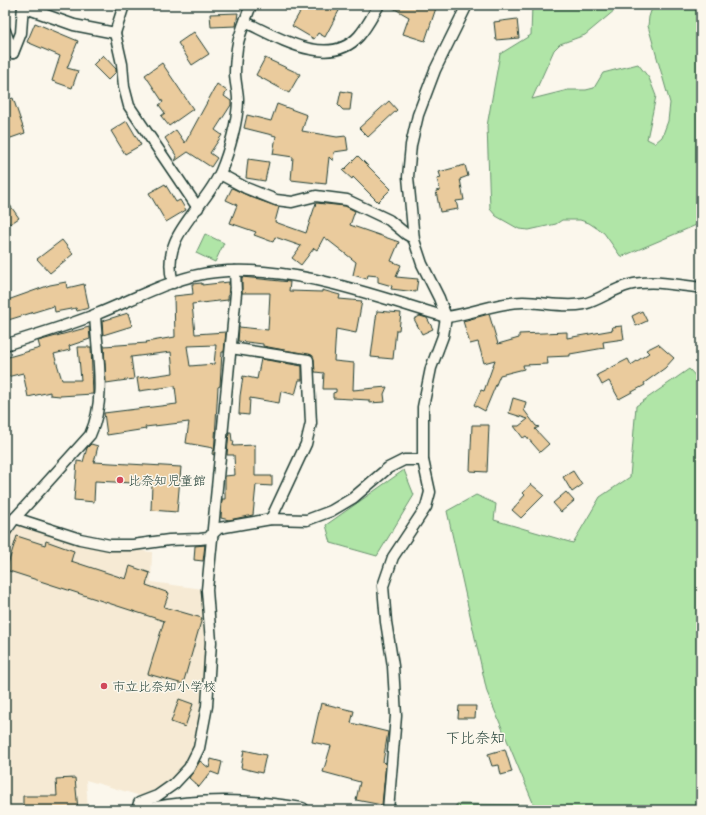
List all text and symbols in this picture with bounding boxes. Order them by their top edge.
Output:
place label: 比奈知児童館 [128,473,206,489]
marker: 比奈知児童館 [115,475,125,485]
place label: 市立比奈知小学校 [112,679,216,695]
marker: 市立比奈知小学校 [99,681,109,691]
district label: 下比奈知 [445,729,505,748]

